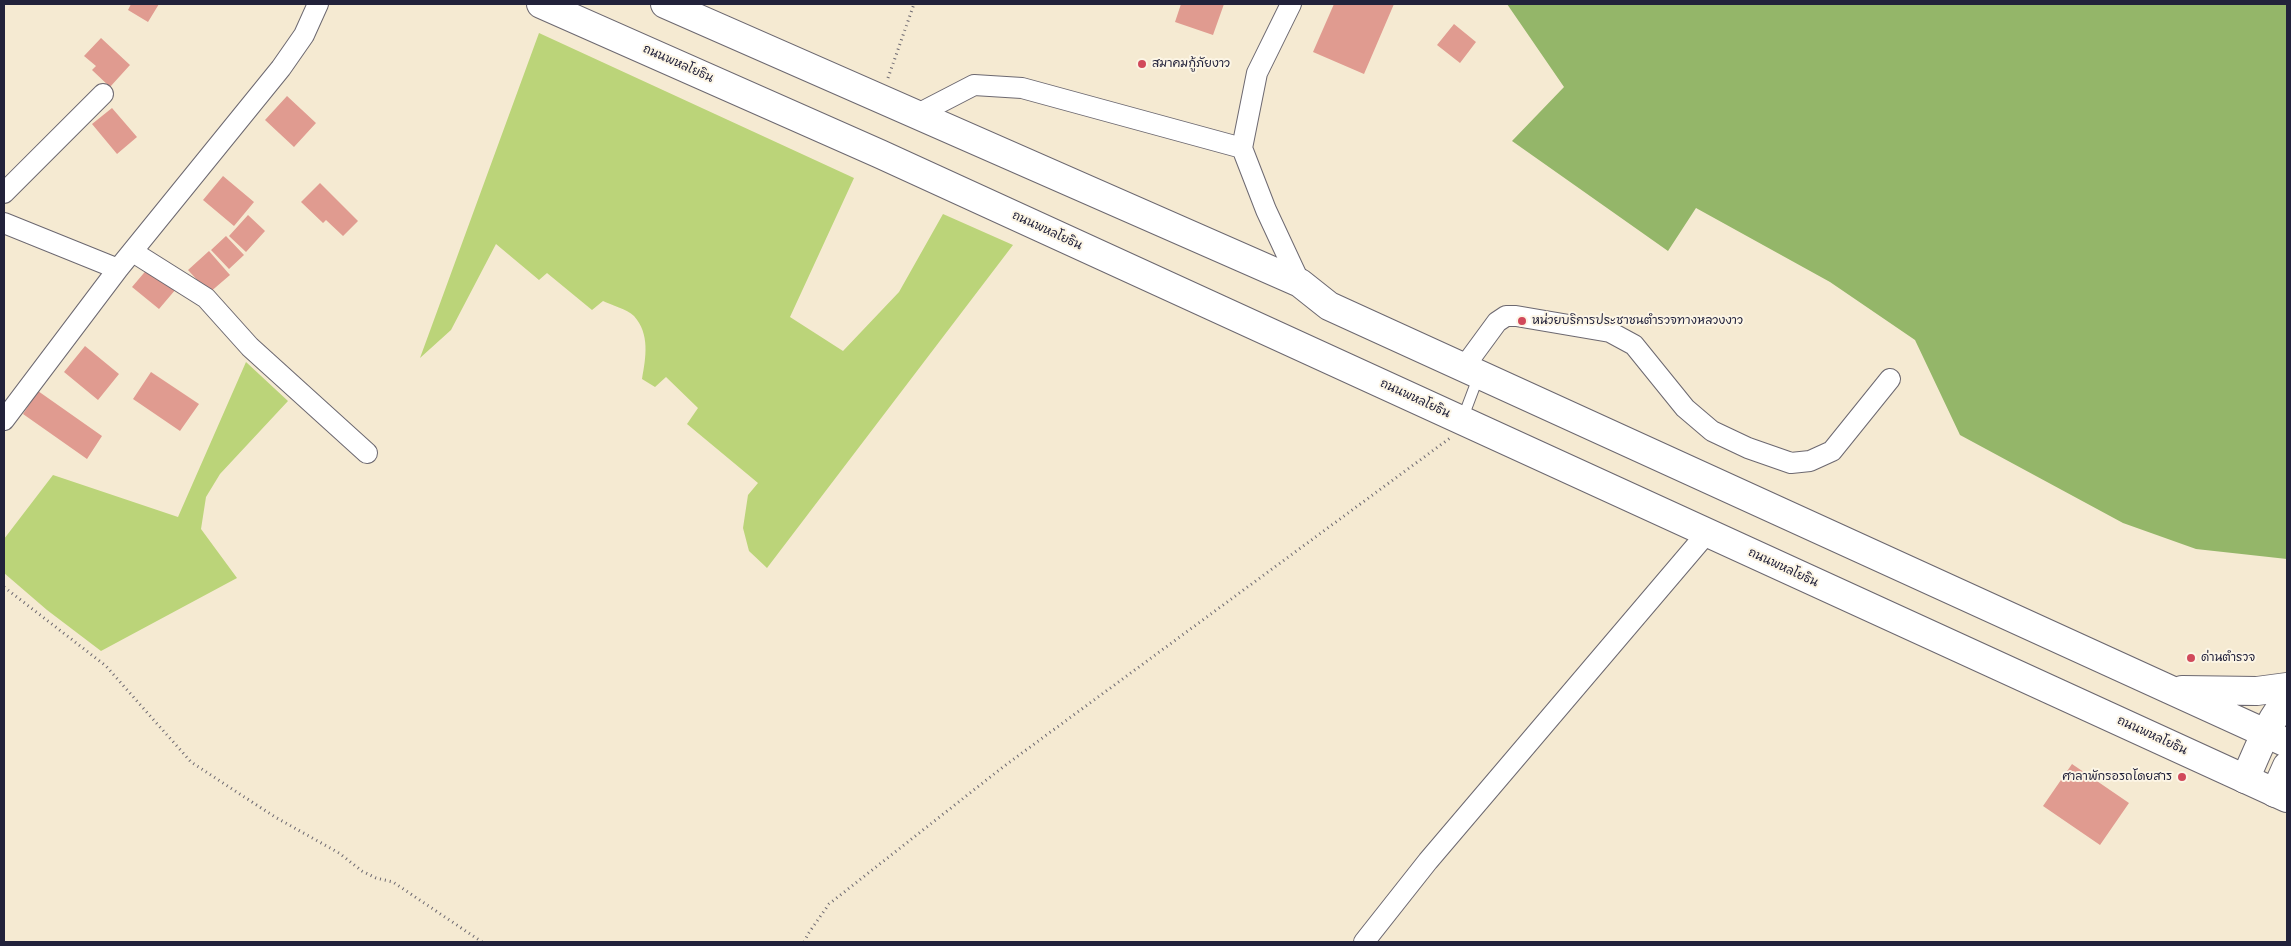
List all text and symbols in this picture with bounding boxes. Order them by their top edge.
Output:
street label: ถนนพหลโยธิน [640,42,716,86]
place label: สมาคมกู้ภัยงาว [1152,57,1230,71]
marker: สมาคมกู้ภัยงาว [1136,58,1148,70]
street label: ถนนพหลโยธิน [1010,208,1084,254]
place label: หน่วยบริการประชาชนตำรวจทางหลวงงาว [1532,314,1743,328]
marker: หน่วยบริการประชาชนตำรวจทางหลวงงาว [1516,315,1528,327]
street label: ถนนพหลโยธิน [1378,376,1452,422]
street label: ถนนพหลโยธิน [1746,545,1820,591]
place label: ด่านตำรวจ [2201,651,2255,665]
marker: ด่านตำรวจ [2185,652,2197,664]
street label: ถนนพหลโยธิน [2115,713,2189,759]
place label: ศาลาพักรอรถโดยสาร [2062,770,2172,784]
marker: ศาลาพักรอรถโดยสาร [2176,771,2188,783]

